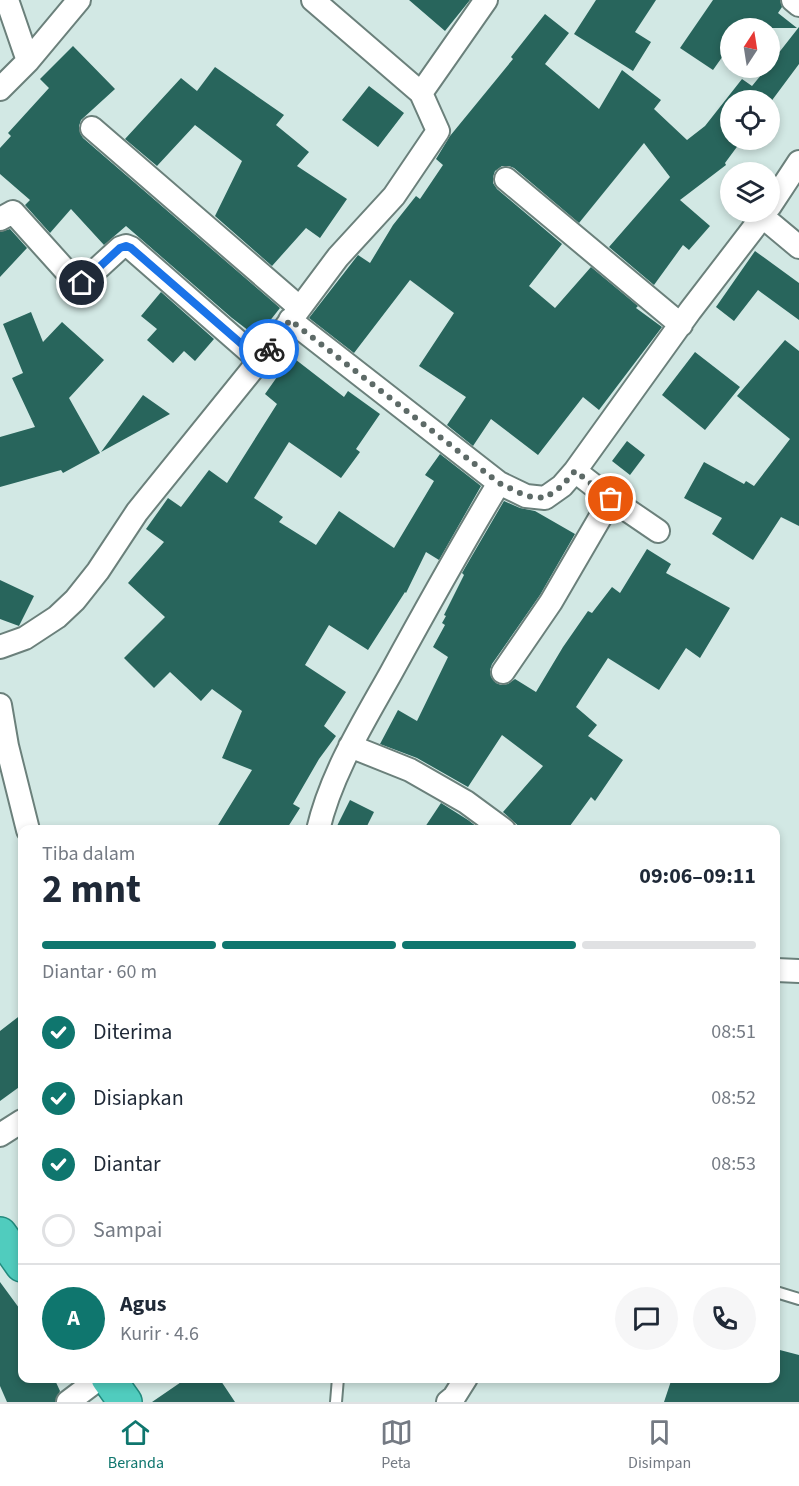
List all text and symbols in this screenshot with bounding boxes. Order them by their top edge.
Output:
north arrow [720,18,780,78]
map controls [720,18,780,222]
button: locate [720,90,780,150]
button: layers [720,162,780,222]
pin [56,257,107,308]
icon: home [65,266,98,299]
courier [239,319,299,379]
icon: bike [253,333,286,366]
pin [585,473,636,524]
icon: bag [594,482,627,515]
text: Tiba dalam [42,840,135,868]
text: 09:06–09:11 [639,860,756,892]
text: 2 mnt [42,862,141,918]
text: Diantar · 60 m [42,958,157,986]
icon: check [42,1016,75,1049]
text: Diterima [93,1016,172,1048]
text: 08:51 [711,1018,756,1046]
icon: check [42,1082,75,1115]
text: Disiapkan [93,1082,184,1114]
text: 08:52 [711,1084,756,1112]
icon: check [42,1148,75,1181]
text: Diantar [93,1148,161,1180]
text: 08:53 [711,1150,756,1178]
text: Sampai [93,1214,162,1246]
button: chat [615,1287,678,1350]
button: phone [693,1287,756,1350]
text: Agus [120,1288,167,1320]
text: A [67,1302,80,1334]
text: Kurir · 4.6 [120,1320,199,1348]
tab: Beranda [108,1416,164,1474]
tab: Peta [380,1416,413,1474]
tab: Disimpan [628,1416,691,1474]

